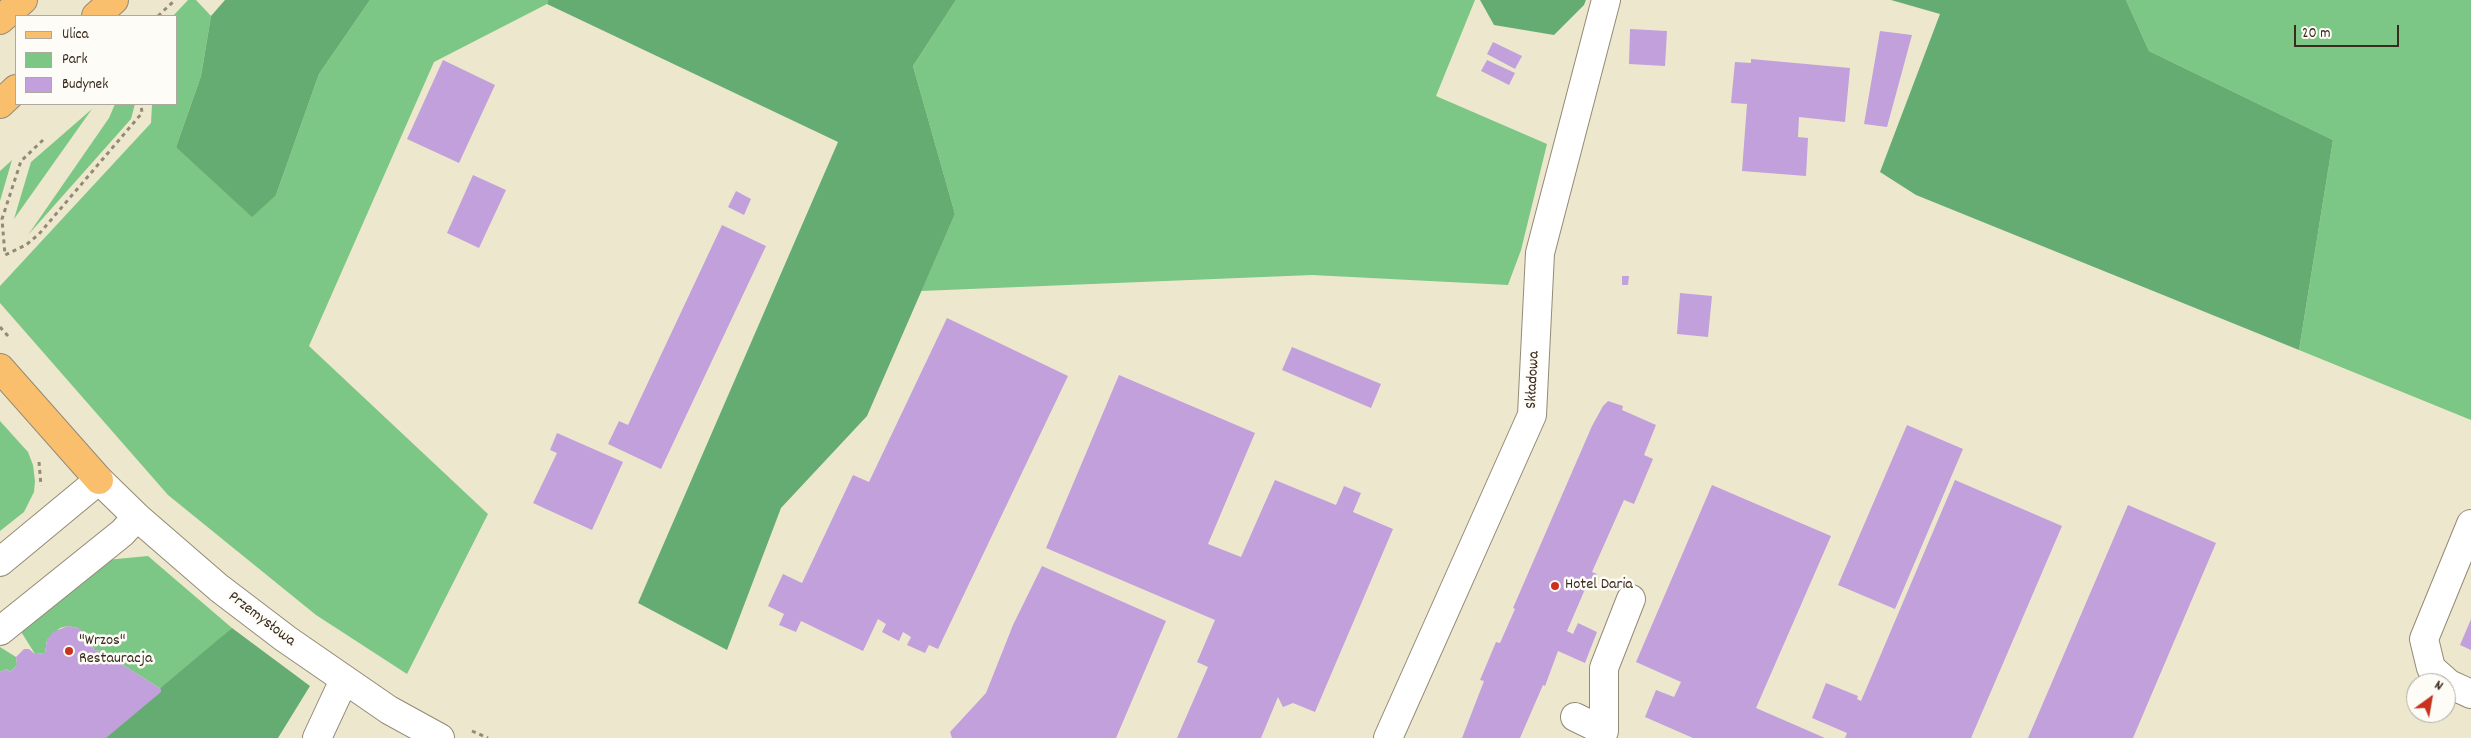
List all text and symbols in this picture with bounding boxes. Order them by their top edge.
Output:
legend [15,15,178,105]
scale bar [2296,15,2401,47]
text: 20 m [2302,23,2330,45]
text: Ulica [62,24,89,46]
text: Park [62,49,88,71]
text: Budynek [62,74,108,96]
street label: Składowa [1523,351,1545,409]
place label: Hotel Daria [1565,576,1633,596]
marker: Hotel Daria [1549,580,1561,592]
street label: Przemysłowa [223,588,299,652]
place label: "Wrzos" Restauracja [79,632,152,670]
marker: "Wrzos" Restauracja [63,645,75,657]
north arrow [2406,673,2456,723]
text: N [2430,676,2447,696]

